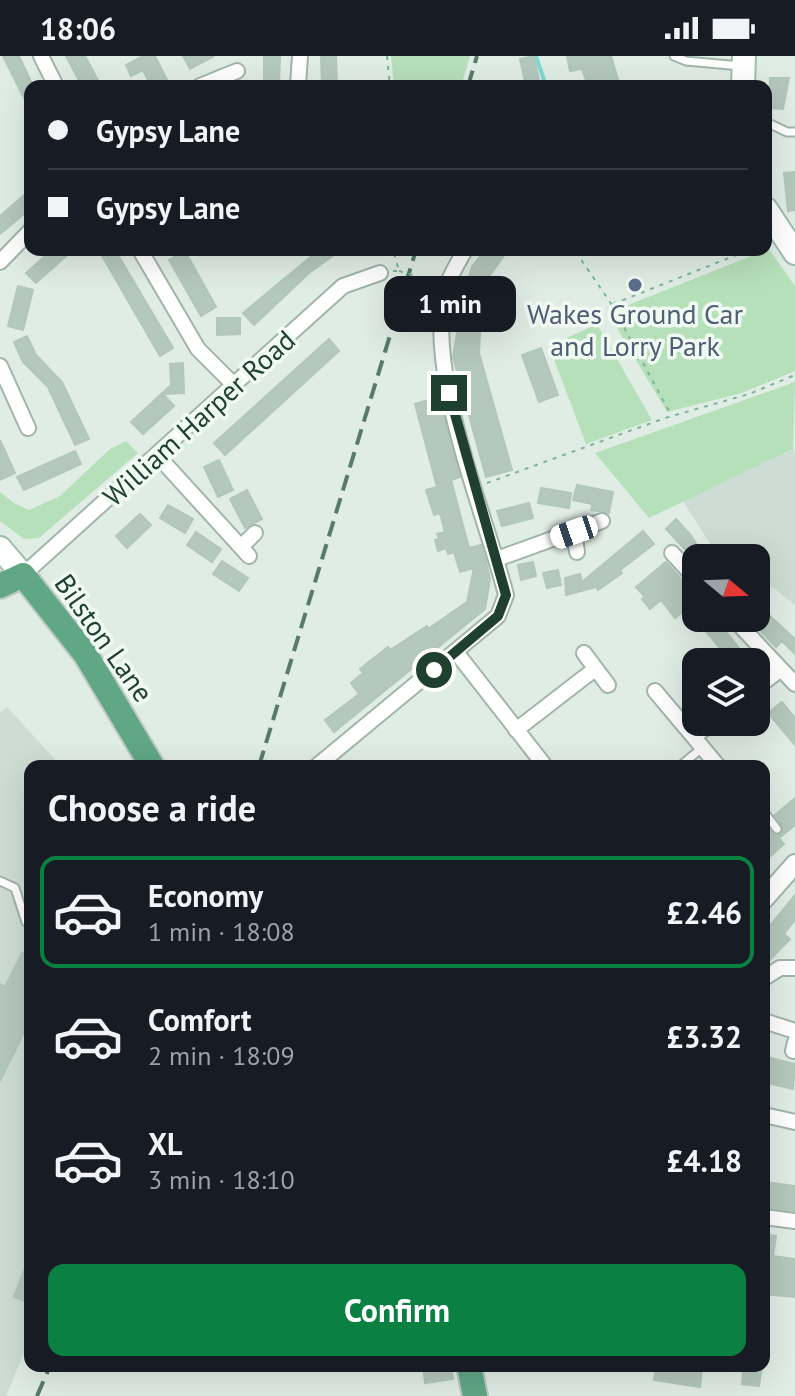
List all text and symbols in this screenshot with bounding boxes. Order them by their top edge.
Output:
text: 18:06 [40,9,116,48]
text: Gypsy Lane [96,111,240,150]
text: Gypsy Lane [96,188,240,227]
marker: Wakes Ground Car and Lorry Park [626,276,644,294]
callout: 1 min [383,277,515,333]
text: 1 min [418,287,482,320]
place label: Wakes Ground Car and Lorry Park [527,295,743,364]
street label: William Harper Road [95,321,303,514]
route end [431,375,467,411]
car [547,513,601,551]
north arrow [682,544,770,632]
map controls [682,544,770,736]
street label: Bilston Lane [47,566,162,709]
button: layers [682,648,770,736]
route start [416,652,452,688]
text: Choose a ride [48,784,256,831]
icon: car [52,876,124,948]
text: Economy [148,876,263,915]
text: £2.46 [667,893,742,932]
text: 1 min · 18:08 [148,915,295,948]
icon: car [52,1000,124,1072]
text: Comfort [148,1000,251,1039]
text: £3.32 [667,1017,742,1056]
text: 2 min · 18:09 [148,1039,295,1072]
icon: car [52,1124,124,1196]
text: XL [148,1124,182,1163]
text: £4.18 [667,1141,742,1180]
text: 3 min · 18:10 [148,1163,295,1196]
button: Confirm [48,1264,746,1356]

